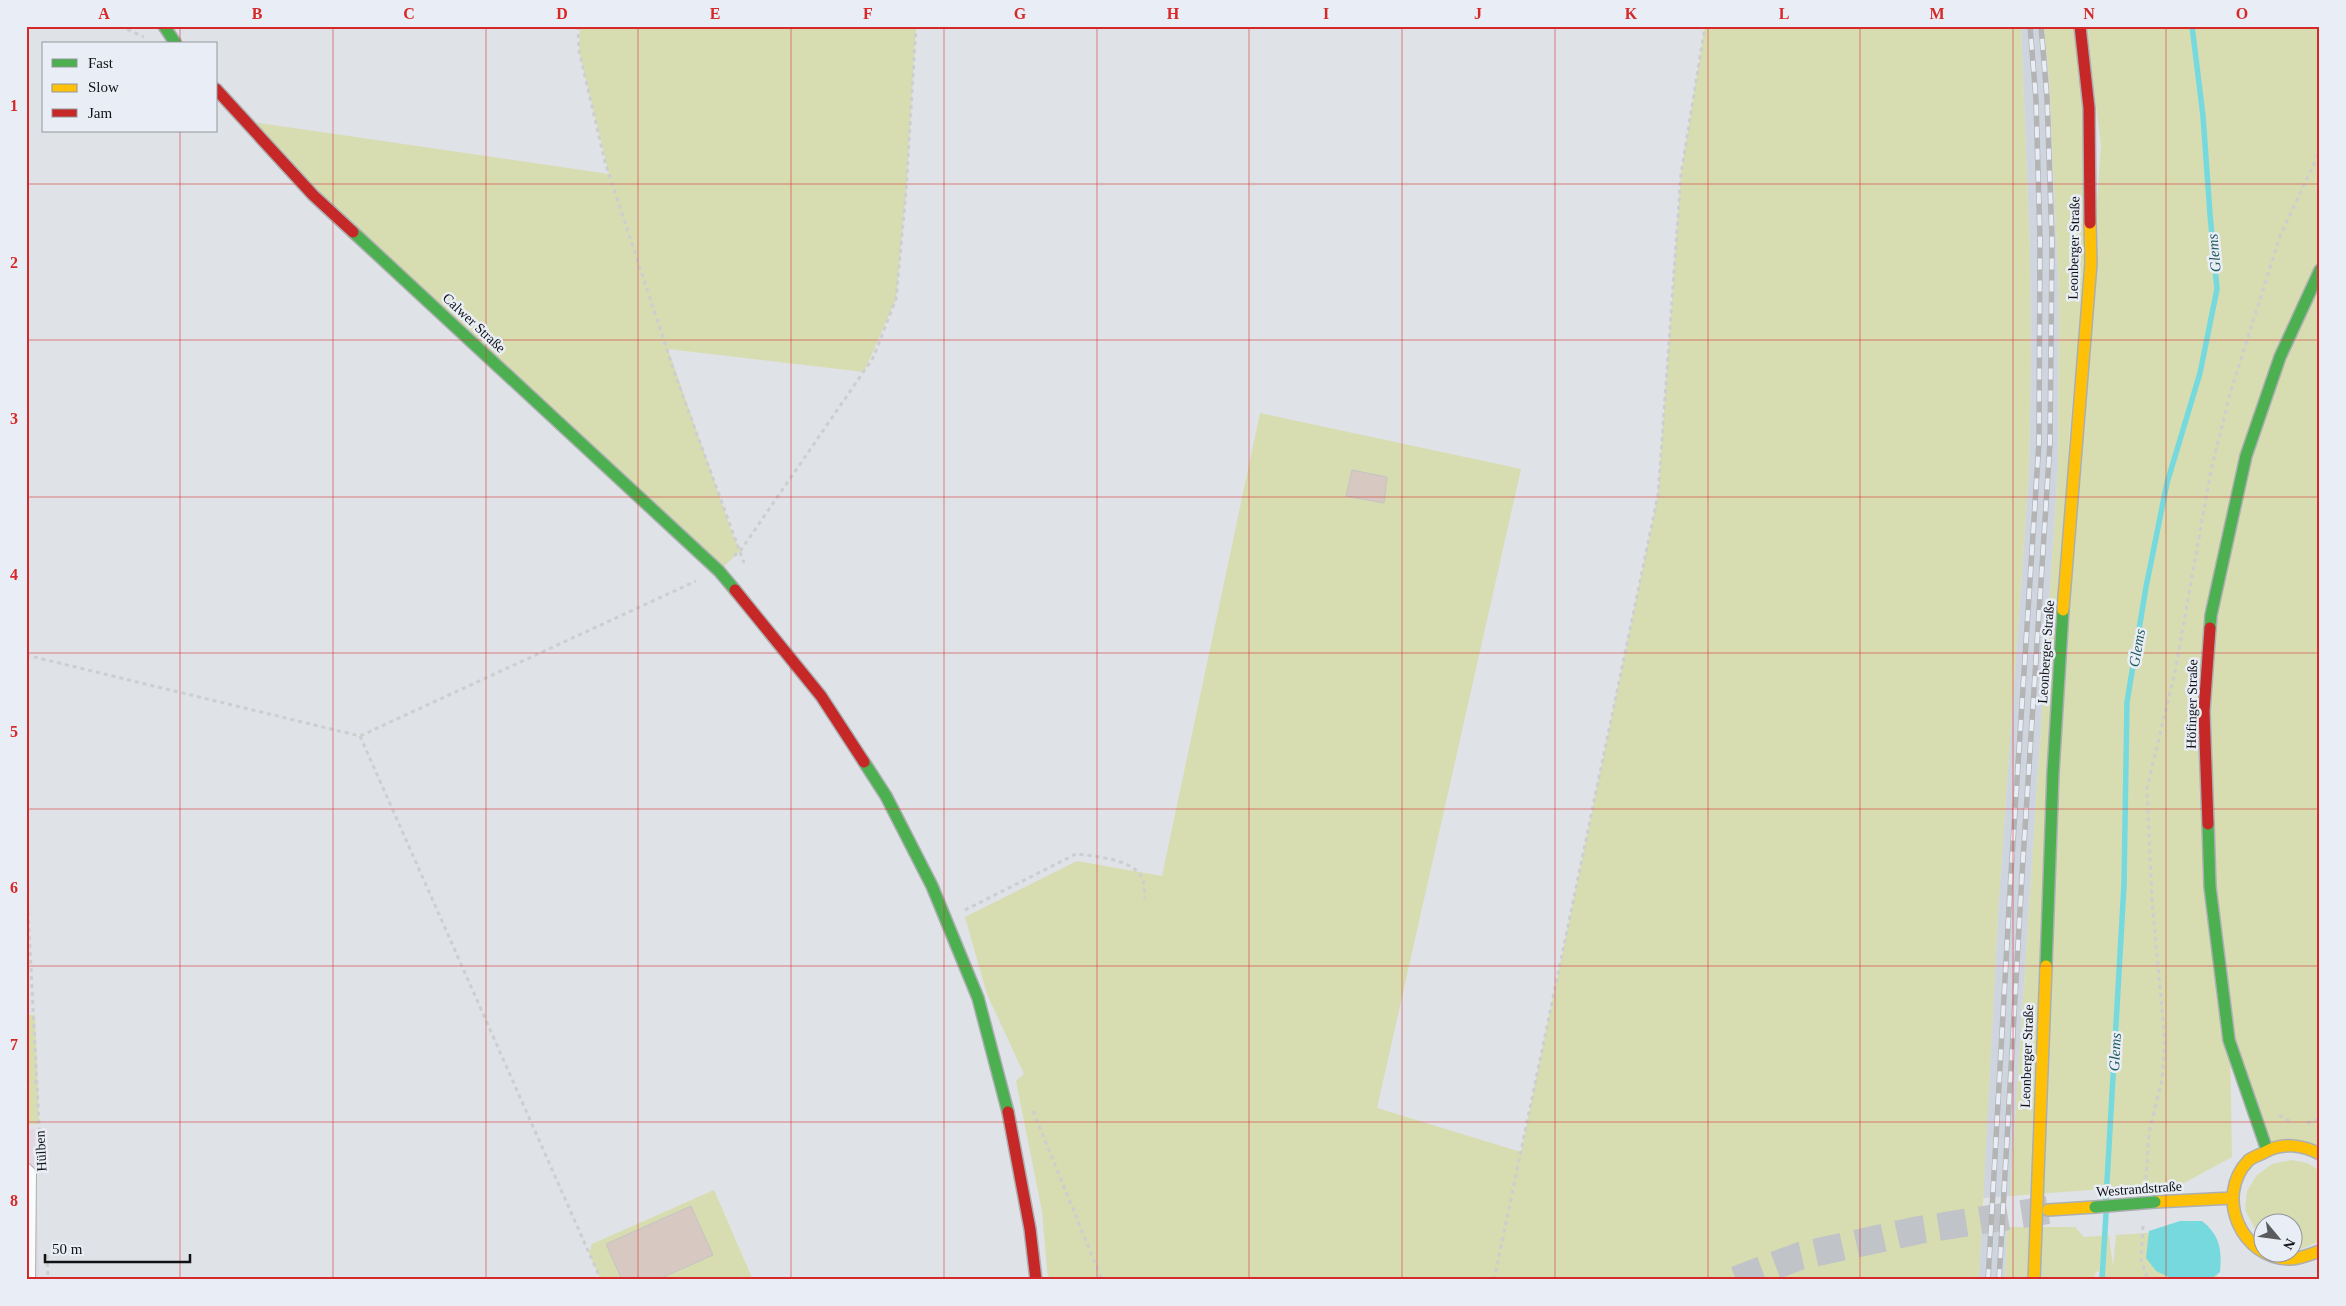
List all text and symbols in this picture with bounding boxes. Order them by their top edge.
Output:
text: A [98,5,110,22]
text: B [252,5,263,22]
text: C [403,5,415,22]
text: D [556,5,568,22]
text: E [710,5,720,22]
text: F [863,5,873,22]
text: G [1014,5,1027,22]
text: H [1167,5,1180,22]
text: I [1323,5,1329,22]
text: J [1474,5,1482,22]
text: K [1625,5,1638,22]
text: L [1779,5,1789,22]
text: M [1929,5,1945,22]
text: N [2083,5,2095,22]
text: O [2236,5,2248,22]
legend [42,42,218,132]
text: Fast [88,55,114,71]
text: Slow [88,79,119,95]
text: 1 [10,97,18,114]
text: Jam [88,105,112,121]
street label: Leonberger Straße [2066,196,2082,300]
water label: Glems [2204,233,2224,273]
text: 2 [10,254,18,271]
street label: Calwer Straße [440,290,508,356]
text: 3 [10,410,18,427]
text: 4 [10,566,18,583]
street label: Leonberger Straße [2035,600,2057,704]
water label: Glems [2126,628,2148,668]
street label: Höfinger Straße [2184,659,2200,749]
text: 5 [10,723,18,740]
text: 6 [10,879,18,896]
street label: Leonberger Straße [2018,1004,2036,1108]
water label: Glems [2106,1032,2124,1072]
text: 7 [10,1036,18,1053]
street label: Hülben [32,1130,50,1172]
street label: Westrandstraße [2096,1179,2182,1199]
text: 8 [10,1192,18,1209]
north arrow [2254,1214,2304,1264]
scale bar [45,1231,190,1263]
text: N [2280,1236,2298,1252]
text: 50 m [52,1241,83,1257]

